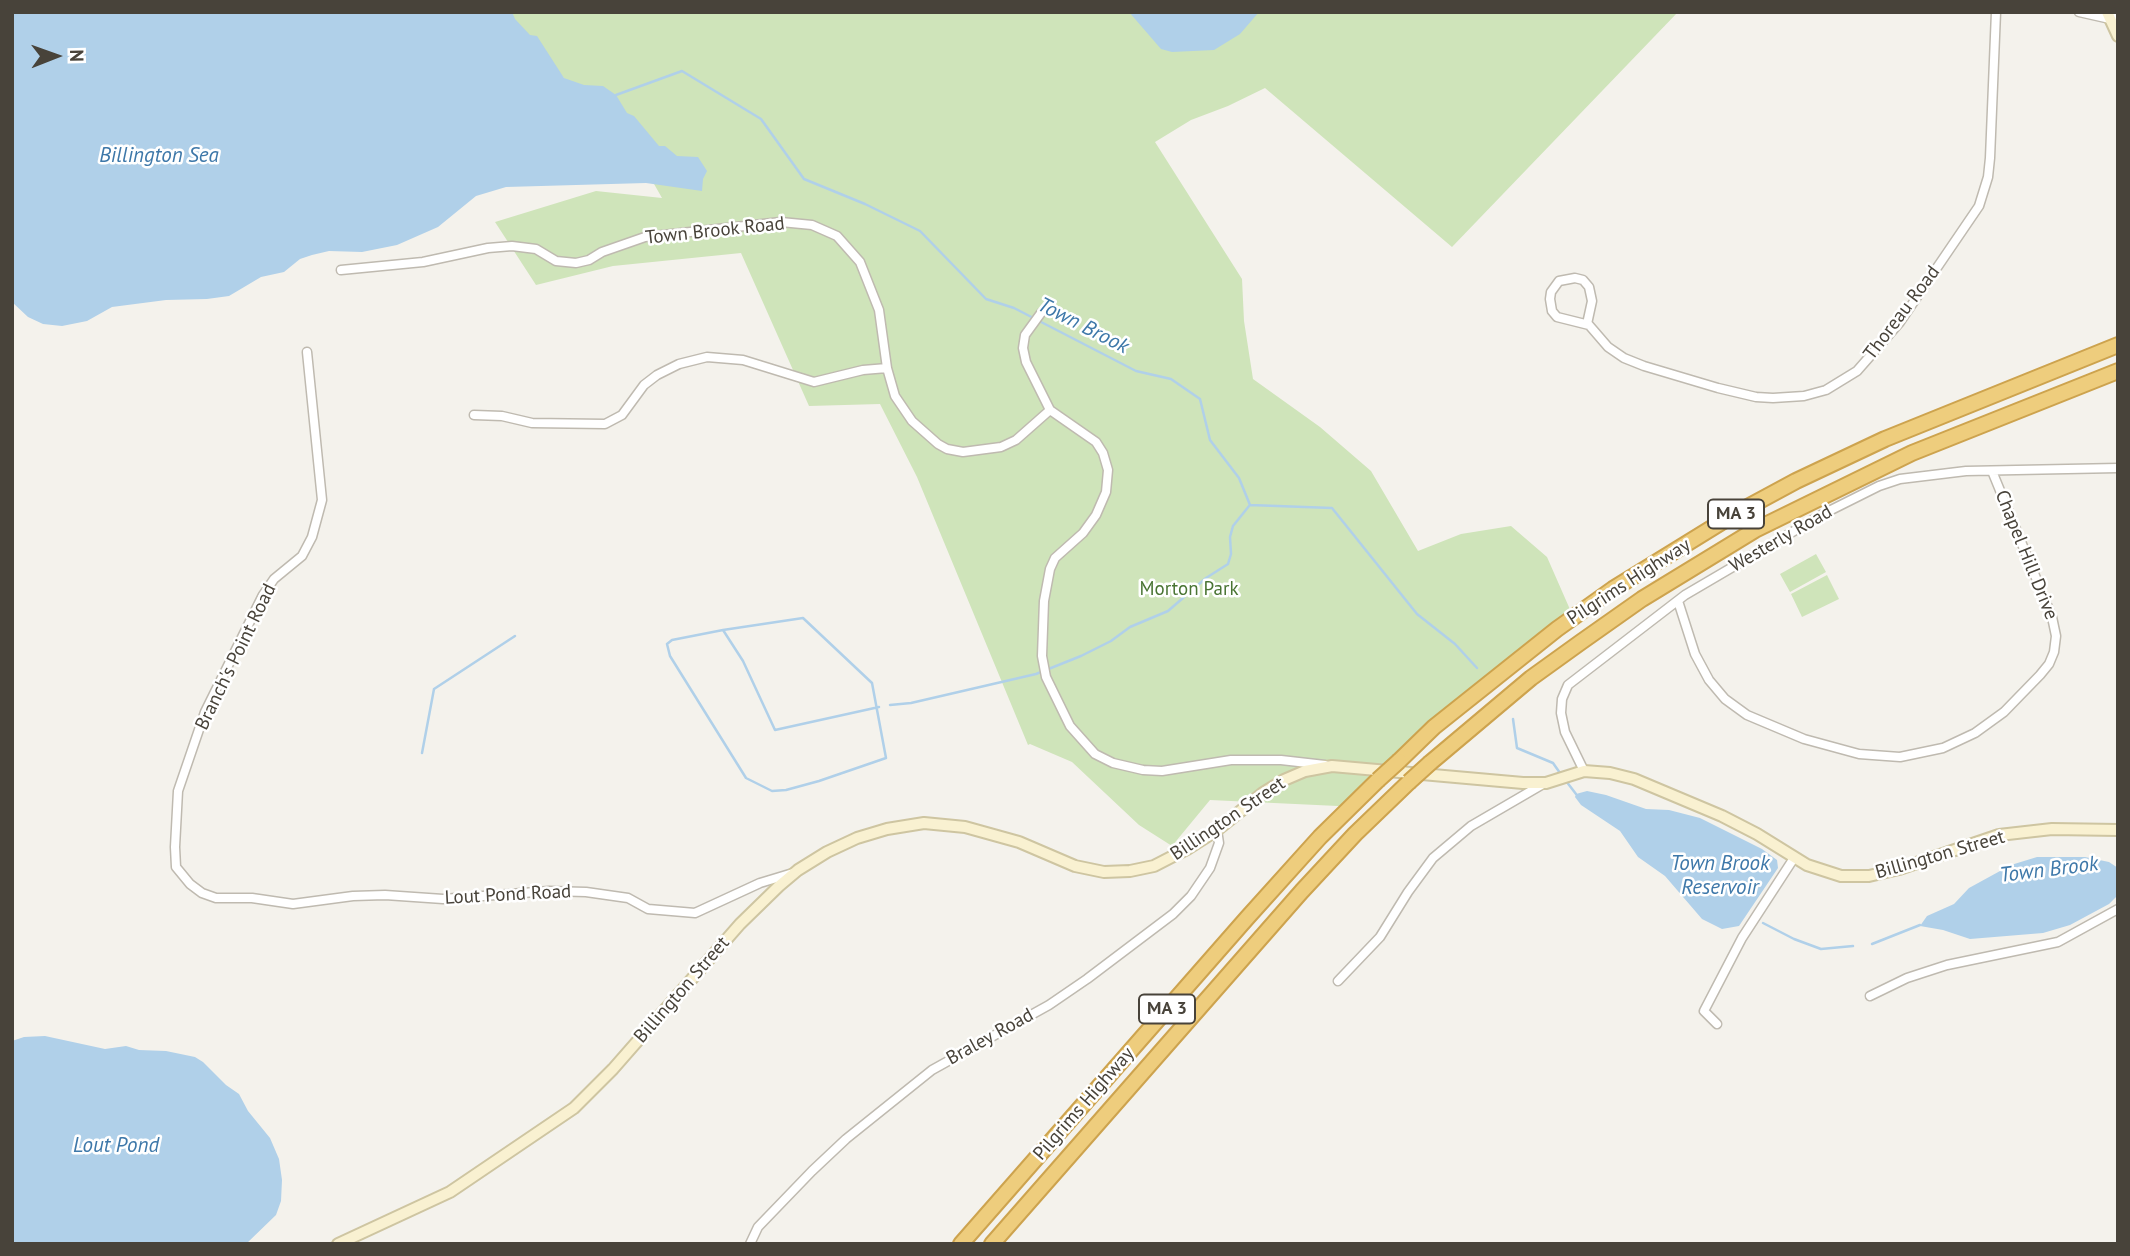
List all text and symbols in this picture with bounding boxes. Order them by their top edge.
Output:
north arrow [21,21,91,91]
text: N [65,49,89,62]
water label: Billington Sea [99,143,219,169]
street label: Town Brook Road [644,212,786,250]
street label: Thoreau Road [1859,261,1945,365]
water label: Town Brook [1033,292,1133,360]
street label: Chapel Hill Drive [1990,487,2062,623]
road number: MA 3 [1708,500,1764,528]
street label: Westerly Road [1726,500,1836,578]
street label: Pilgrims Highway [1563,534,1695,630]
park label: Morton Park [1139,579,1239,601]
street label: Branch's Point Road [191,580,281,734]
street label: Billington Street [1166,772,1290,866]
street label: Billington Street [1873,826,2007,884]
water label: Town Brook Reservoir [1670,851,1770,901]
water label: Town Brook [1998,851,2100,889]
street label: Lout Pond Road [444,880,572,910]
street label: Billington Street [630,932,734,1048]
road number: MA 3 [1139,994,1195,1024]
street label: Braley Road [943,1004,1037,1070]
street label: Pilgrims Highway [1029,1043,1139,1165]
water label: Lout Pond [73,1133,159,1159]

